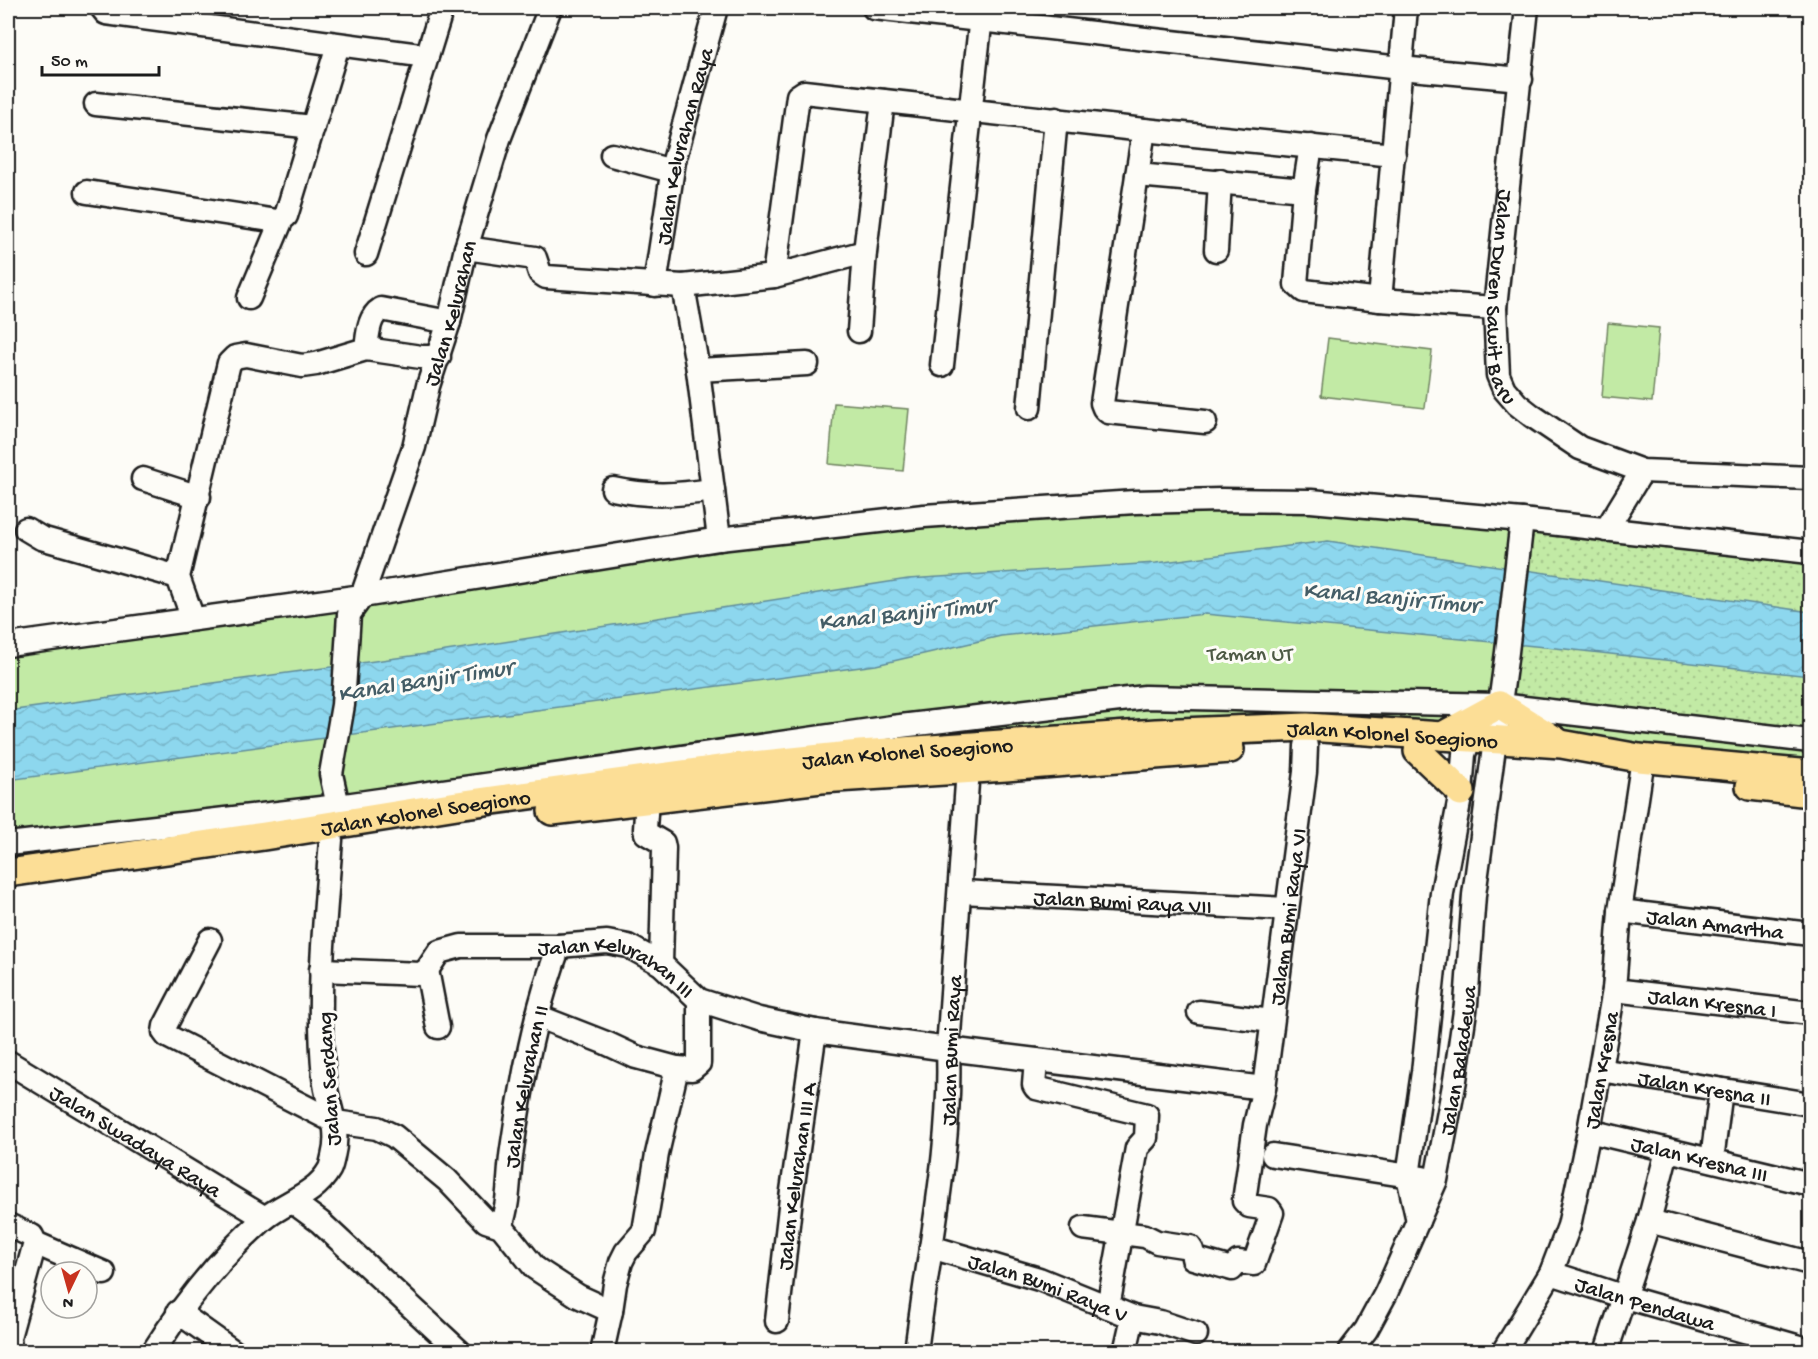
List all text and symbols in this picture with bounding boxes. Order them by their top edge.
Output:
scale bar [42,39,159,77]
street label: Jalan Kelurahan Raya [652,45,722,247]
text: 50 m [51,52,88,73]
street label: Jalan Duren Sawit Baru [1478,188,1521,412]
street label: Jalan Kelurahan [420,237,485,390]
water label: Kanal Banjir Timur [1301,577,1485,622]
water label: Kanal Banjir Timur [817,591,1000,639]
park label: Taman UT [1205,643,1294,669]
water label: Kanal Banjir Timur [336,654,520,711]
street label: Jalan Kolonel Soegiono [1286,718,1499,757]
street label: Jalan Kolonel Soegiono [801,734,1014,777]
street label: Jalan Kolonel Soegiono [319,786,532,844]
street label: Jalam Bumi Raya VI [1266,827,1315,1007]
street label: Jalan Bumi Raya VII [1033,887,1212,922]
street label: Jalan Amartha [1645,905,1786,948]
street label: Jalan Kelurahan III [538,933,698,1006]
street label: Jalan Bumi Raya [937,974,970,1127]
street label: Jalan Baladewa [1436,984,1484,1138]
street label: Jalan Kresna I [1646,985,1778,1026]
street label: Jalan Kelurahan II [501,1003,557,1169]
street label: Jalan Kresna [1581,1009,1627,1131]
street label: Jalan Serdang [313,1011,349,1146]
street label: Jalan Kresna II [1636,1067,1772,1114]
street label: Jalan Kelurahan III A [774,1080,825,1272]
street label: Jalan Swadaya Raya [44,1081,225,1206]
street label: Jalan Kresna III [1628,1133,1770,1190]
street label: Jalan Bumi Raya V [964,1250,1131,1331]
north arrow [39,1260,99,1320]
street label: Jalan Pendawa [1571,1273,1718,1339]
text: N [61,1291,74,1311]

